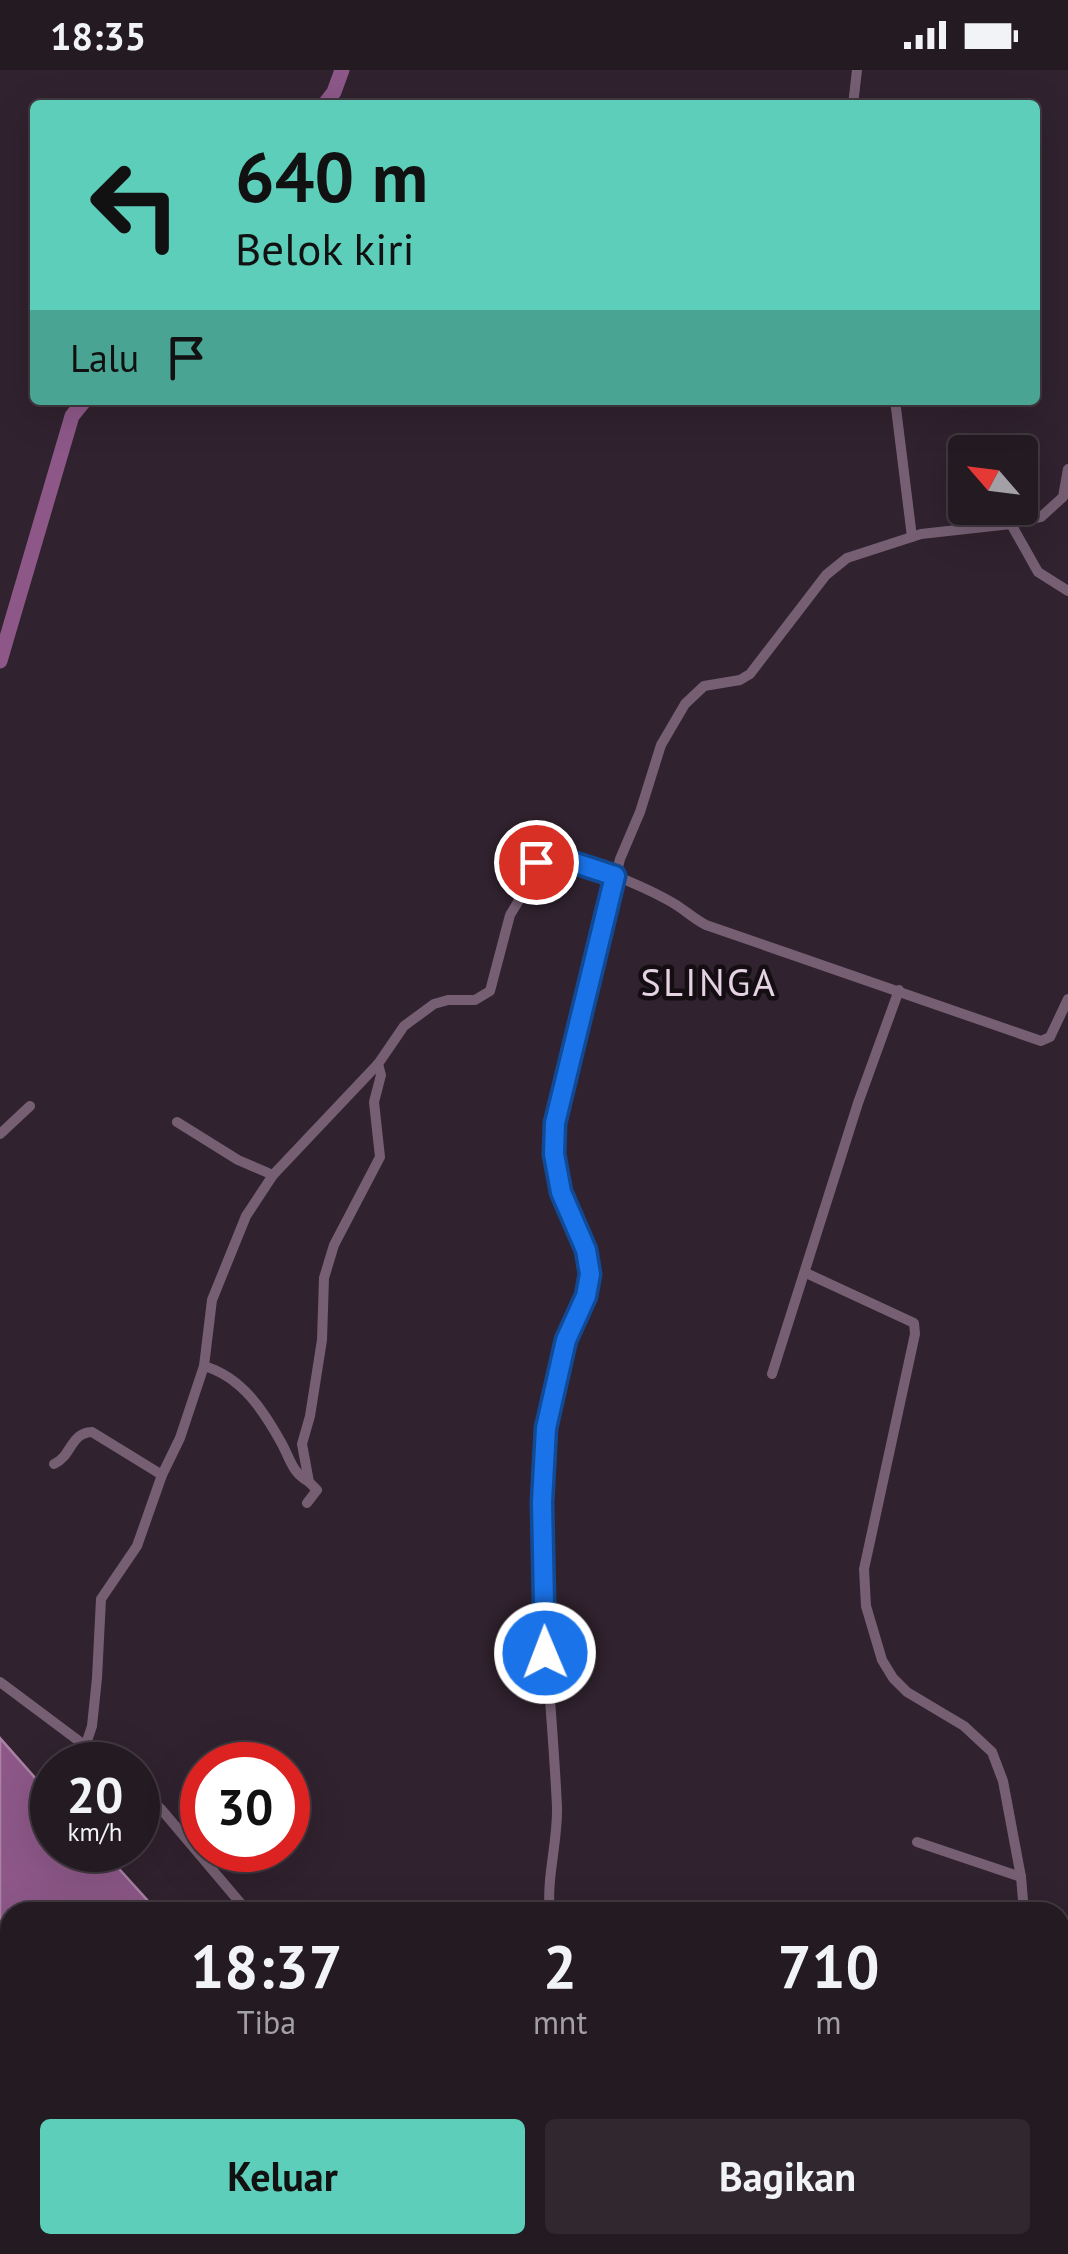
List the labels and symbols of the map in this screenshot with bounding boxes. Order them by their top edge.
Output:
north arrow [948,435,1038,525]
pin [494,820,579,905]
district label: SLINGA [641,957,777,1006]
position arrow [493,1601,597,1705]
speed limit sign: 30 [180,1742,310,1872]

